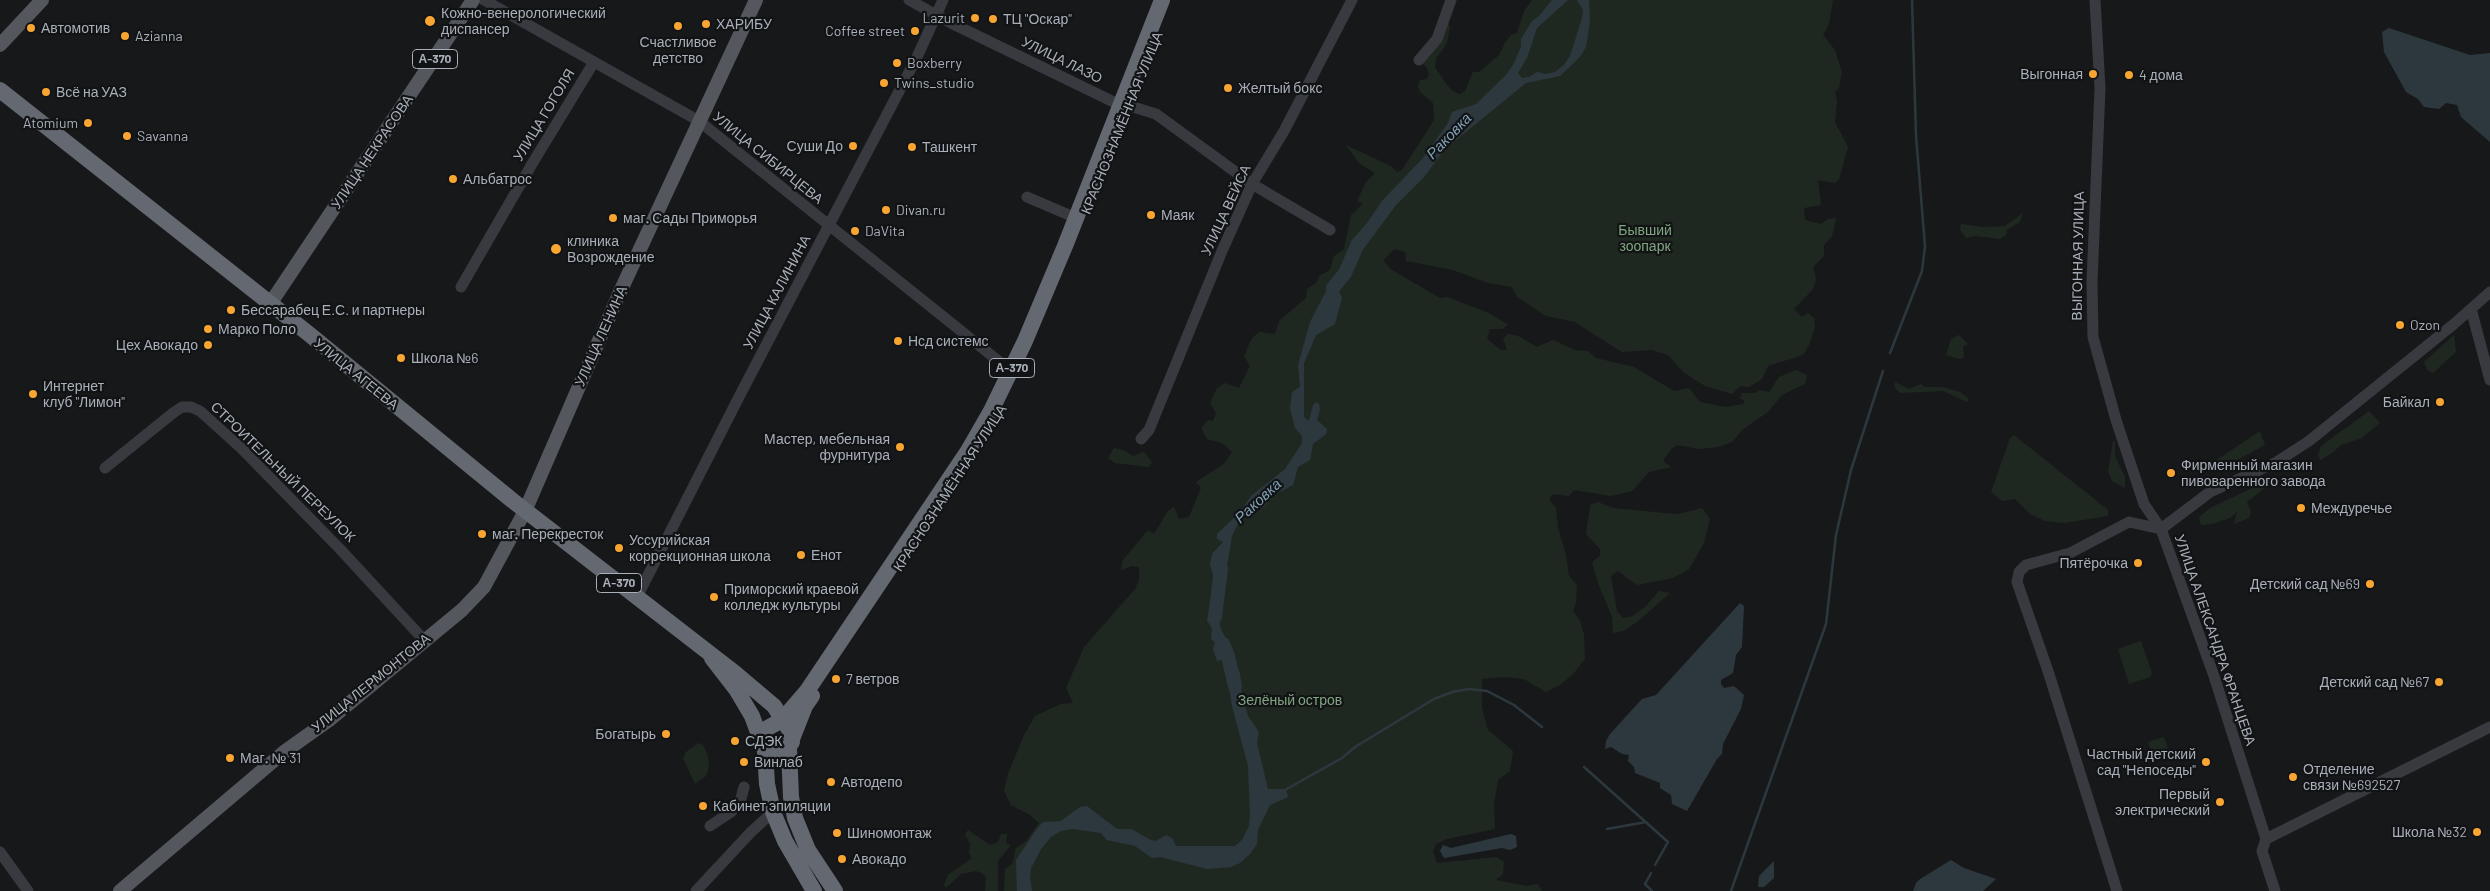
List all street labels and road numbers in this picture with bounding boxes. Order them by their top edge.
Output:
street label: КРАСНОЗНАМЁННАЯ УЛИЦА [1078,29,1166,217]
street label: УЛИЦА ЛАЗО [1019,33,1105,87]
road number: А-370 [412,50,458,68]
street label: УЛИЦА ГОГОЛЯ [510,66,578,164]
street label: УЛИЦА НЕКРАСОВА [328,92,416,212]
street label: УЛИЦА СИБИРЦЕВА [710,108,826,208]
street label: УЛИЦА ВЕЙСА [1198,162,1254,258]
street label: ВЫГОННАЯ УЛИЦА [2068,191,2088,321]
street label: УЛИЦА КАЛИНИНА [740,232,814,352]
street label: УЛИЦА ЛЕНИНА [571,283,631,389]
street label: УЛИЦА АГЕЕВА [310,335,402,413]
road number: А-370 [990,358,1034,378]
street label: СТРОИТЕЛЬНЫЙ ПЕРЕУЛОК [207,398,359,546]
street label: КРАСНОЗНАМЁННАЯ УЛИЦА [890,401,1010,575]
street label: УЛИЦА АЛЕКСАНДРА ФРАНЦЕВА [2171,532,2259,748]
road number: А-370 [596,574,642,592]
street label: УЛИЦА ЛЕРМОНТОВА [308,630,434,736]

